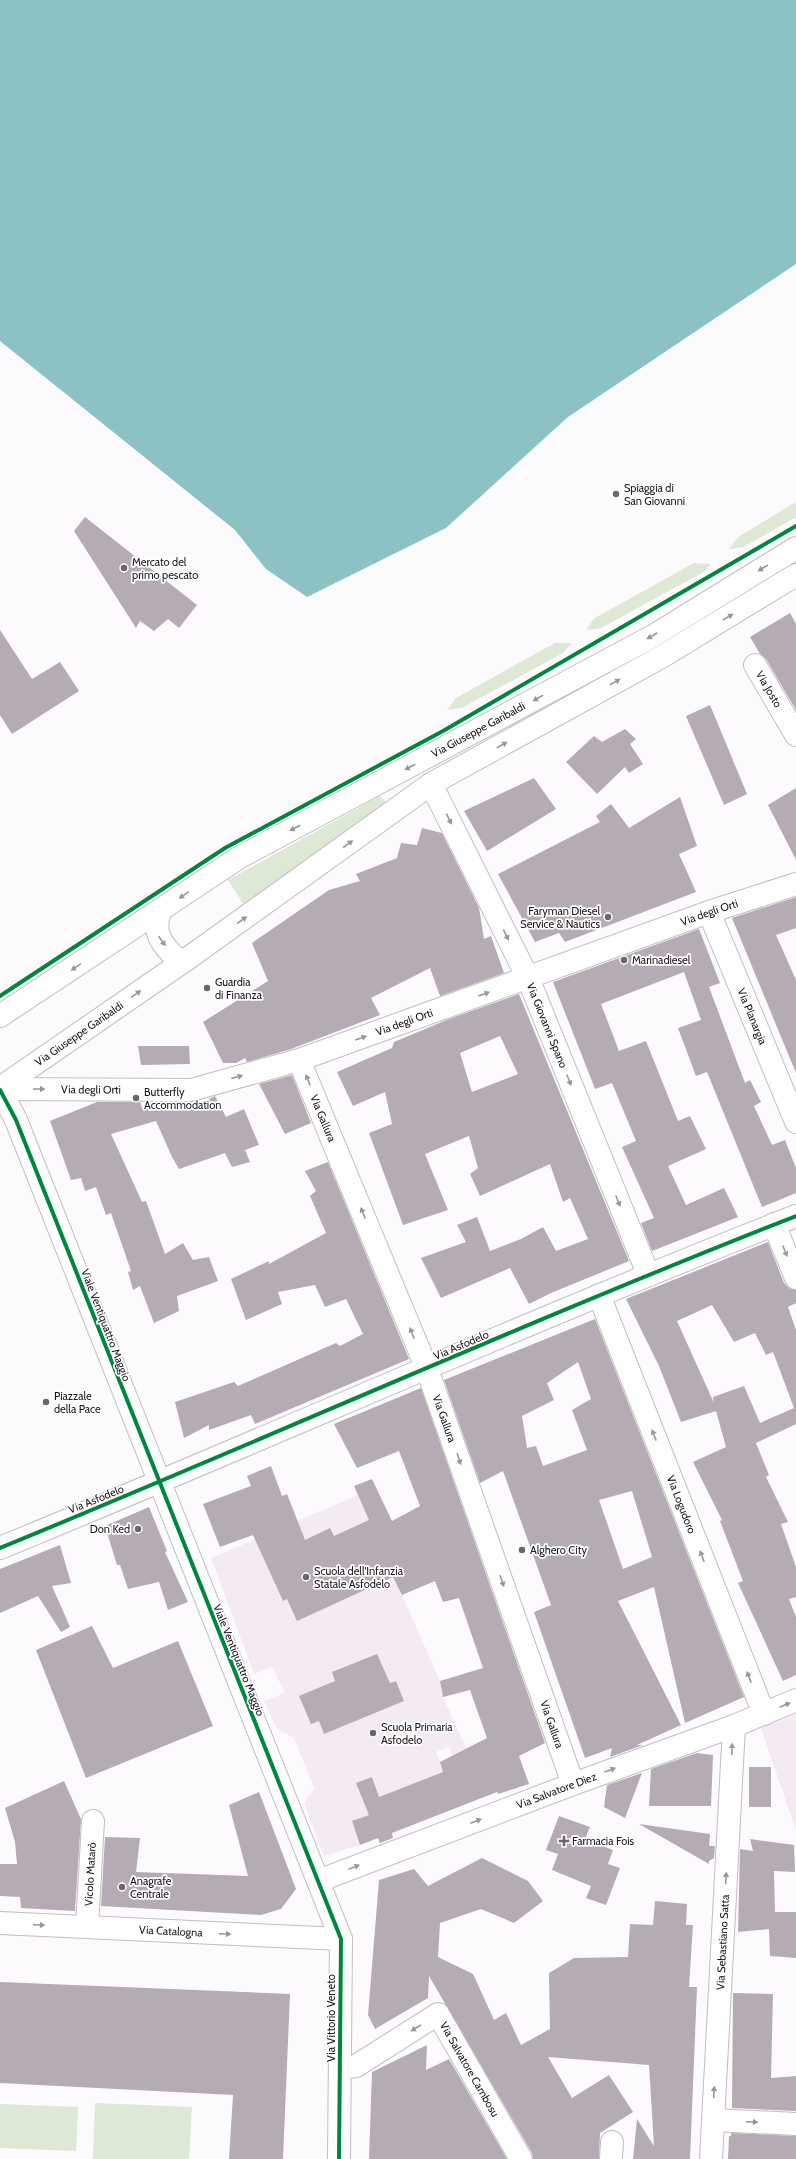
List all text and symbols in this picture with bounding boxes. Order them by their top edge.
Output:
place label: Spiaggia di San Giovanni [624,481,685,508]
marker: Spiaggia di San Giovanni [611,489,621,499]
place label: Mercato del primo pescato [132,555,198,582]
marker: Mercato del primo pescato [119,563,129,573]
one-way arrow [758,564,768,572]
one-way arrow [722,613,734,620]
one-way arrow [646,633,658,640]
street label: Via Josto [753,668,785,710]
one-way arrow [609,679,621,685]
one-way arrow [532,695,544,701]
street label: Via Giuseppe Garibaldi [429,699,527,760]
one-way arrow [496,742,507,748]
one-way arrow [404,763,416,770]
one-way arrow [446,813,452,825]
one-way arrow [289,824,301,831]
one-way arrow [342,840,353,848]
one-way arrow [178,891,190,898]
street label: Via degli Orti [678,896,740,929]
place label: Faryman Diesel Service & Nautics [520,904,600,931]
marker: Faryman Diesel Service & Nautics [603,912,613,922]
one-way arrow [237,916,247,924]
one-way arrow [503,930,510,941]
one-way arrow [158,936,166,947]
place label: Marinadiesel [632,953,691,967]
marker: Marinadiesel [619,955,629,965]
one-way arrow [70,963,82,970]
place label: Guardia di Finanza [215,975,263,1002]
street label: Via Giovanni Spano [524,981,571,1070]
marker: Guardia di Finanza [202,983,212,993]
street label: Via Planargia [734,986,770,1047]
one-way arrow [130,990,141,998]
one-way arrow [478,991,490,997]
street label: Via Giuseppe Garibaldi [32,998,126,1069]
street label: Via degli Orti [374,1005,435,1039]
one-way arrow [356,1034,368,1040]
one-way arrow [304,1073,310,1085]
one-way arrow [232,1074,244,1080]
one-way arrow [567,1075,573,1087]
street label: Via degli Orti [61,1082,121,1097]
place label: Butterfly Accommodation [144,1085,221,1112]
one-way arrow [33,1086,46,1092]
marker: Butterfly Accommodation [131,1093,141,1103]
street label: Via Gallura [307,1093,339,1144]
one-way arrow [616,1195,622,1207]
one-way arrow [360,1207,366,1218]
one-way arrow [782,1246,788,1257]
street label: Viale Ventiquattro Maggio [78,1267,134,1383]
one-way arrow [409,1326,415,1338]
street label: Via Asfodelo [431,1327,491,1363]
place label: Piazzale della Pace [54,1389,101,1416]
street label: Via Gallura [430,1393,460,1445]
marker: Piazzale della Pace [41,1397,51,1407]
one-way arrow [651,1429,657,1441]
one-way arrow [456,1453,462,1465]
street label: Via Logudoro [664,1473,699,1536]
street label: Via Asfodelo [66,1482,126,1516]
place label: Don Ked [90,1522,130,1536]
marker: Don Ked [133,1524,143,1534]
place label: Alghero City [530,1543,587,1557]
marker: Alghero City [517,1545,527,1555]
one-way arrow [698,1550,704,1562]
place label: Scuola dell'Infanzia Statale Asfodelo [314,1564,404,1591]
marker: Scuola dell'Infanzia Statale Asfodelo [301,1572,311,1582]
one-way arrow [499,1576,505,1588]
street label: Viale Ventiquattro Maggio [210,1602,268,1718]
one-way arrow [746,1671,752,1683]
street label: Via Gallura [537,1698,567,1751]
one-way arrow [779,1702,790,1708]
place label: Scuola Primaria Asfodelo [381,1720,453,1747]
marker: Scuola Primaria Asfodelo [368,1728,378,1738]
one-way arrow [729,1743,736,1755]
one-way arrow [605,1767,617,1773]
street label: Via Salvatore Diez [514,1769,598,1812]
one-way arrow [470,1817,482,1823]
place label: Farmacia Fois [572,1834,635,1848]
marker: Farmacia Fois [559,1836,569,1846]
street label: Vicolo Matarò [81,1842,99,1906]
one-way arrow [349,1864,361,1870]
one-way arrow [722,1872,729,1884]
place label: Anagrafe Centrale [130,1874,172,1901]
marker: Anagrafe Centrale [117,1882,127,1892]
street label: Via Sebastiano Satta [713,1893,732,1990]
one-way arrow [33,1922,45,1929]
street label: Via Catalogna [139,1923,204,1940]
one-way arrow [219,1931,232,1937]
street label: Via Vittorio Veneto [324,1974,338,2062]
street label: Via Salvatore Cambosu [437,2019,503,2120]
one-way arrow [410,2025,422,2032]
one-way arrow [711,2086,718,2098]
one-way arrow [746,2119,759,2125]

